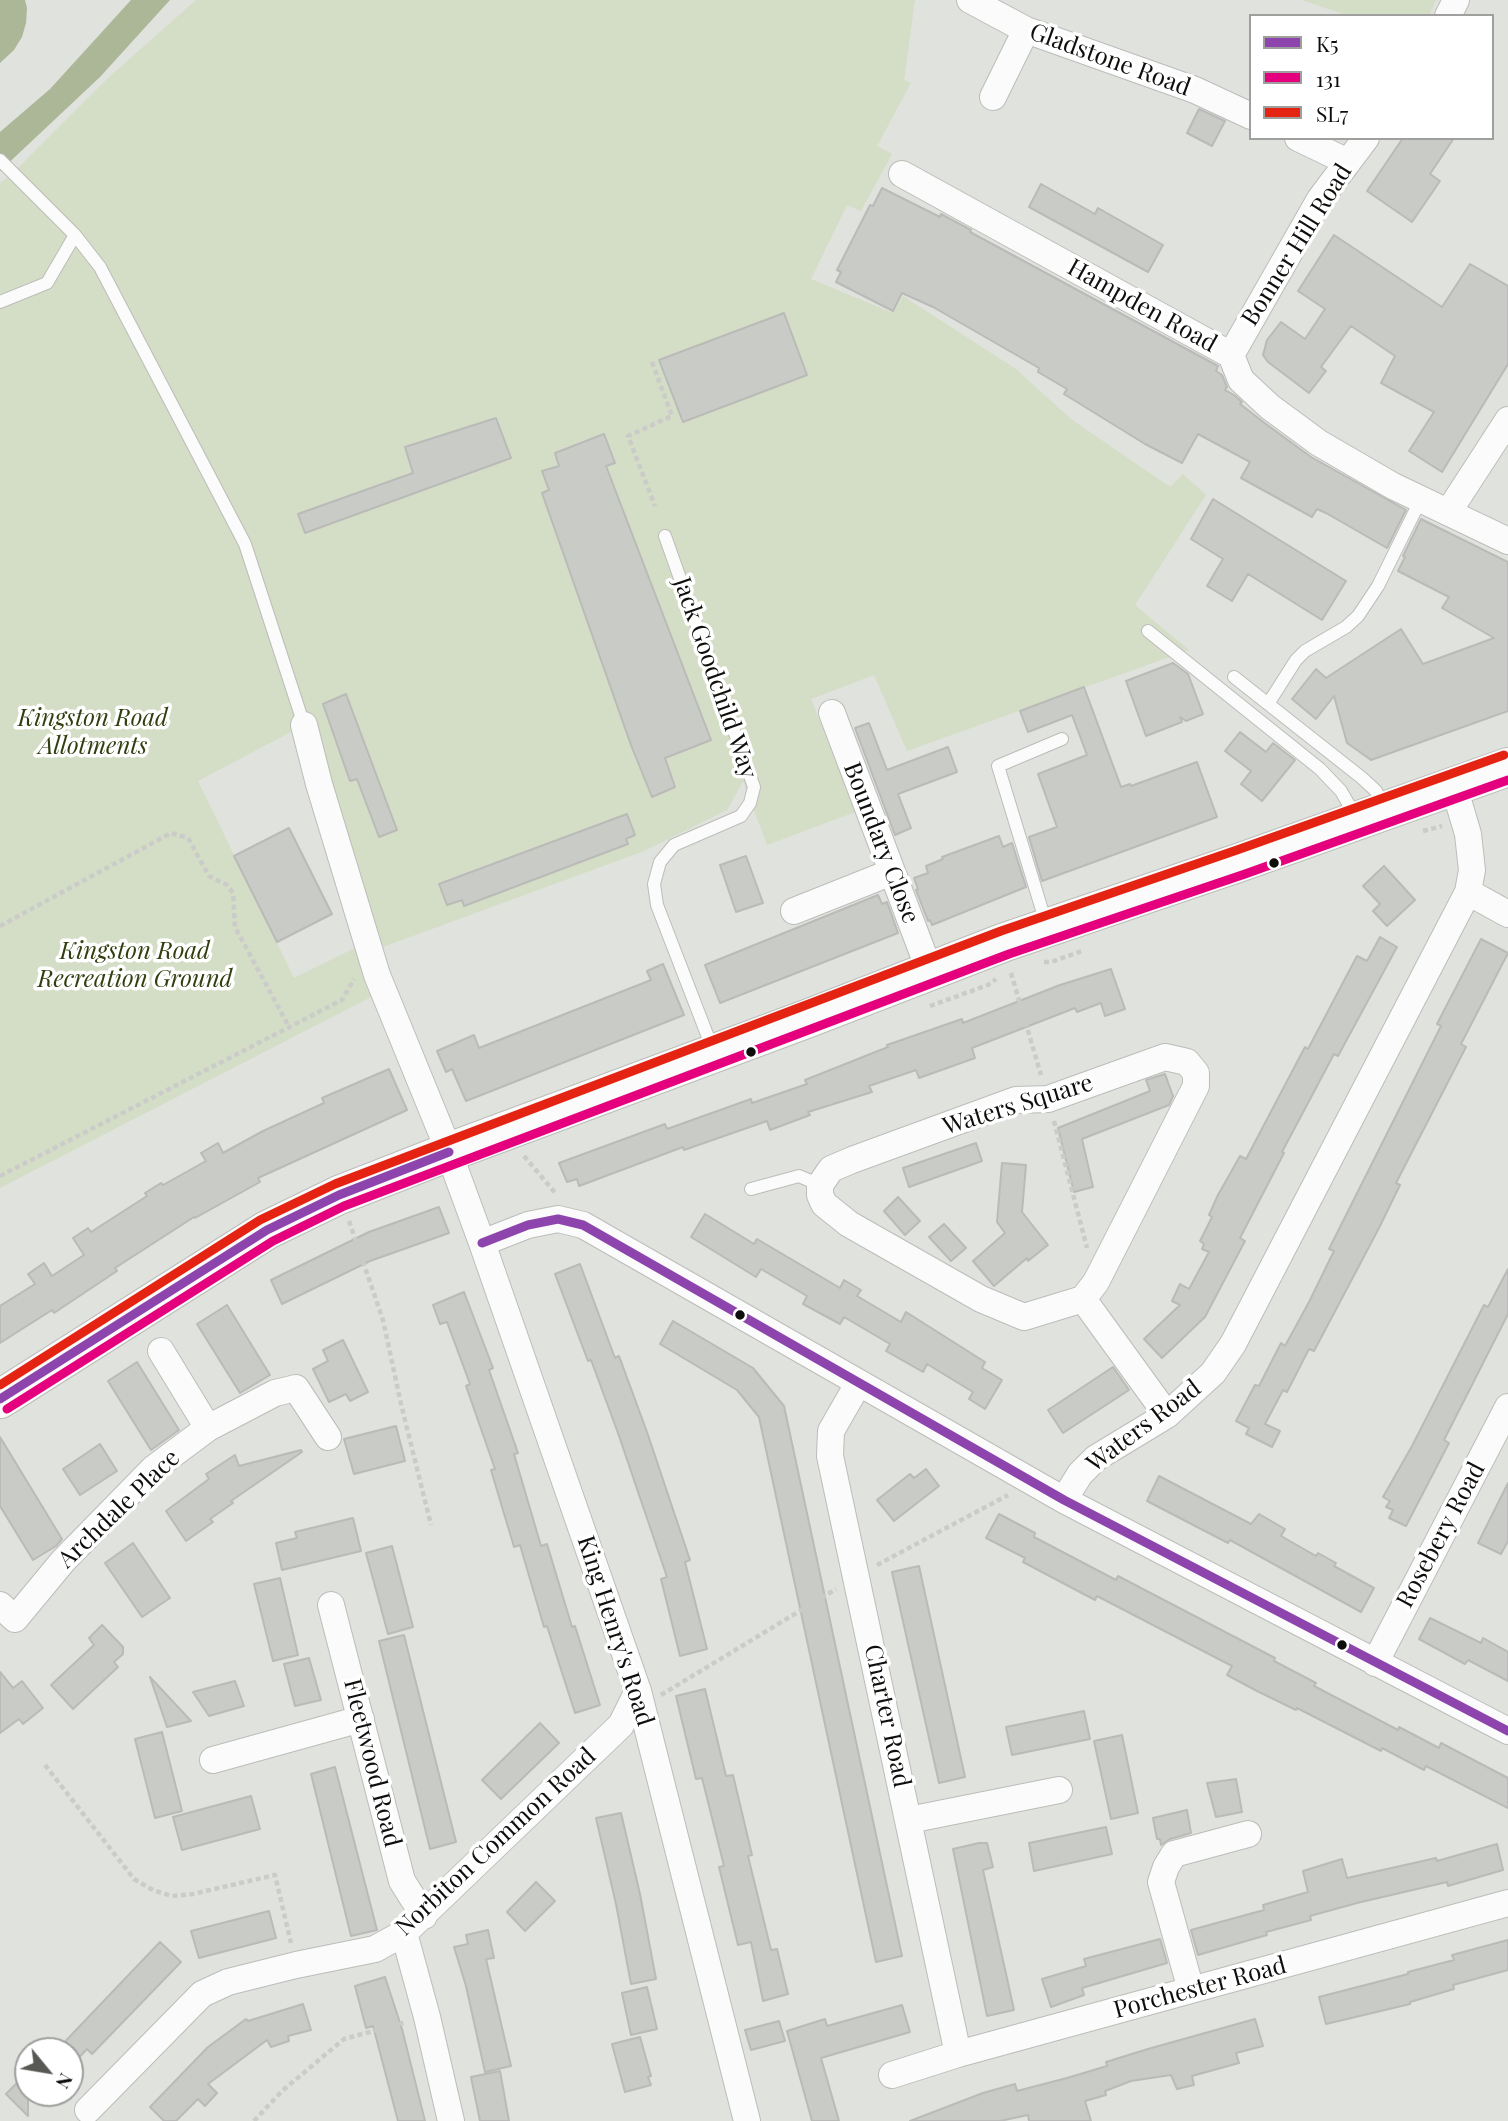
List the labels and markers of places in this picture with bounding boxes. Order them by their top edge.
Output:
unlabelled marker [1267,856,1281,870]
unlabelled marker [744,1045,758,1059]
unlabelled marker [733,1308,747,1322]
unlabelled marker [1335,1638,1349,1652]

